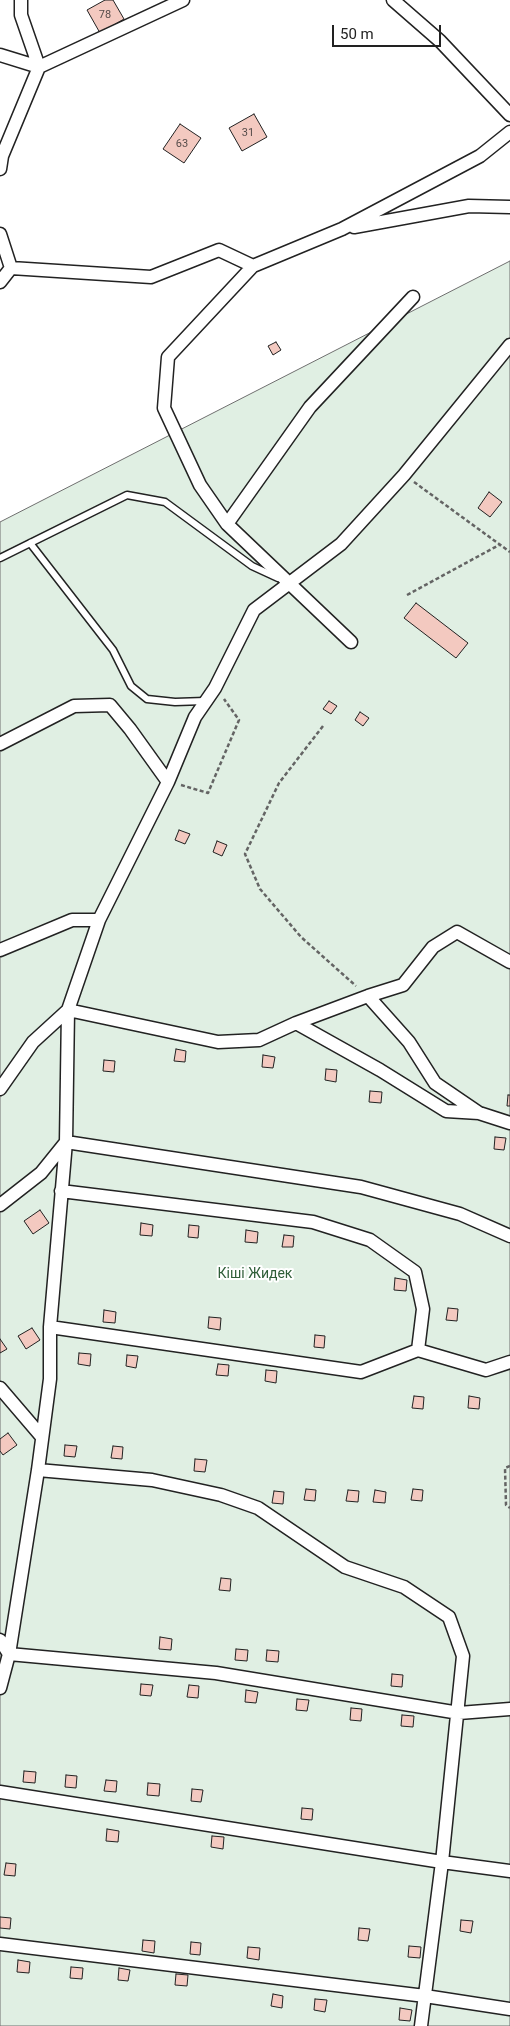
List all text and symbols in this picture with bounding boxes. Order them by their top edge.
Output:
house number: 78 [99,8,111,22]
scale bar [335,15,444,47]
text: 50 m [340,25,374,43]
house number: 31 [242,126,254,140]
house number: 63 [176,137,188,151]
park label: Кіші Жидек [218,1266,292,1282]

